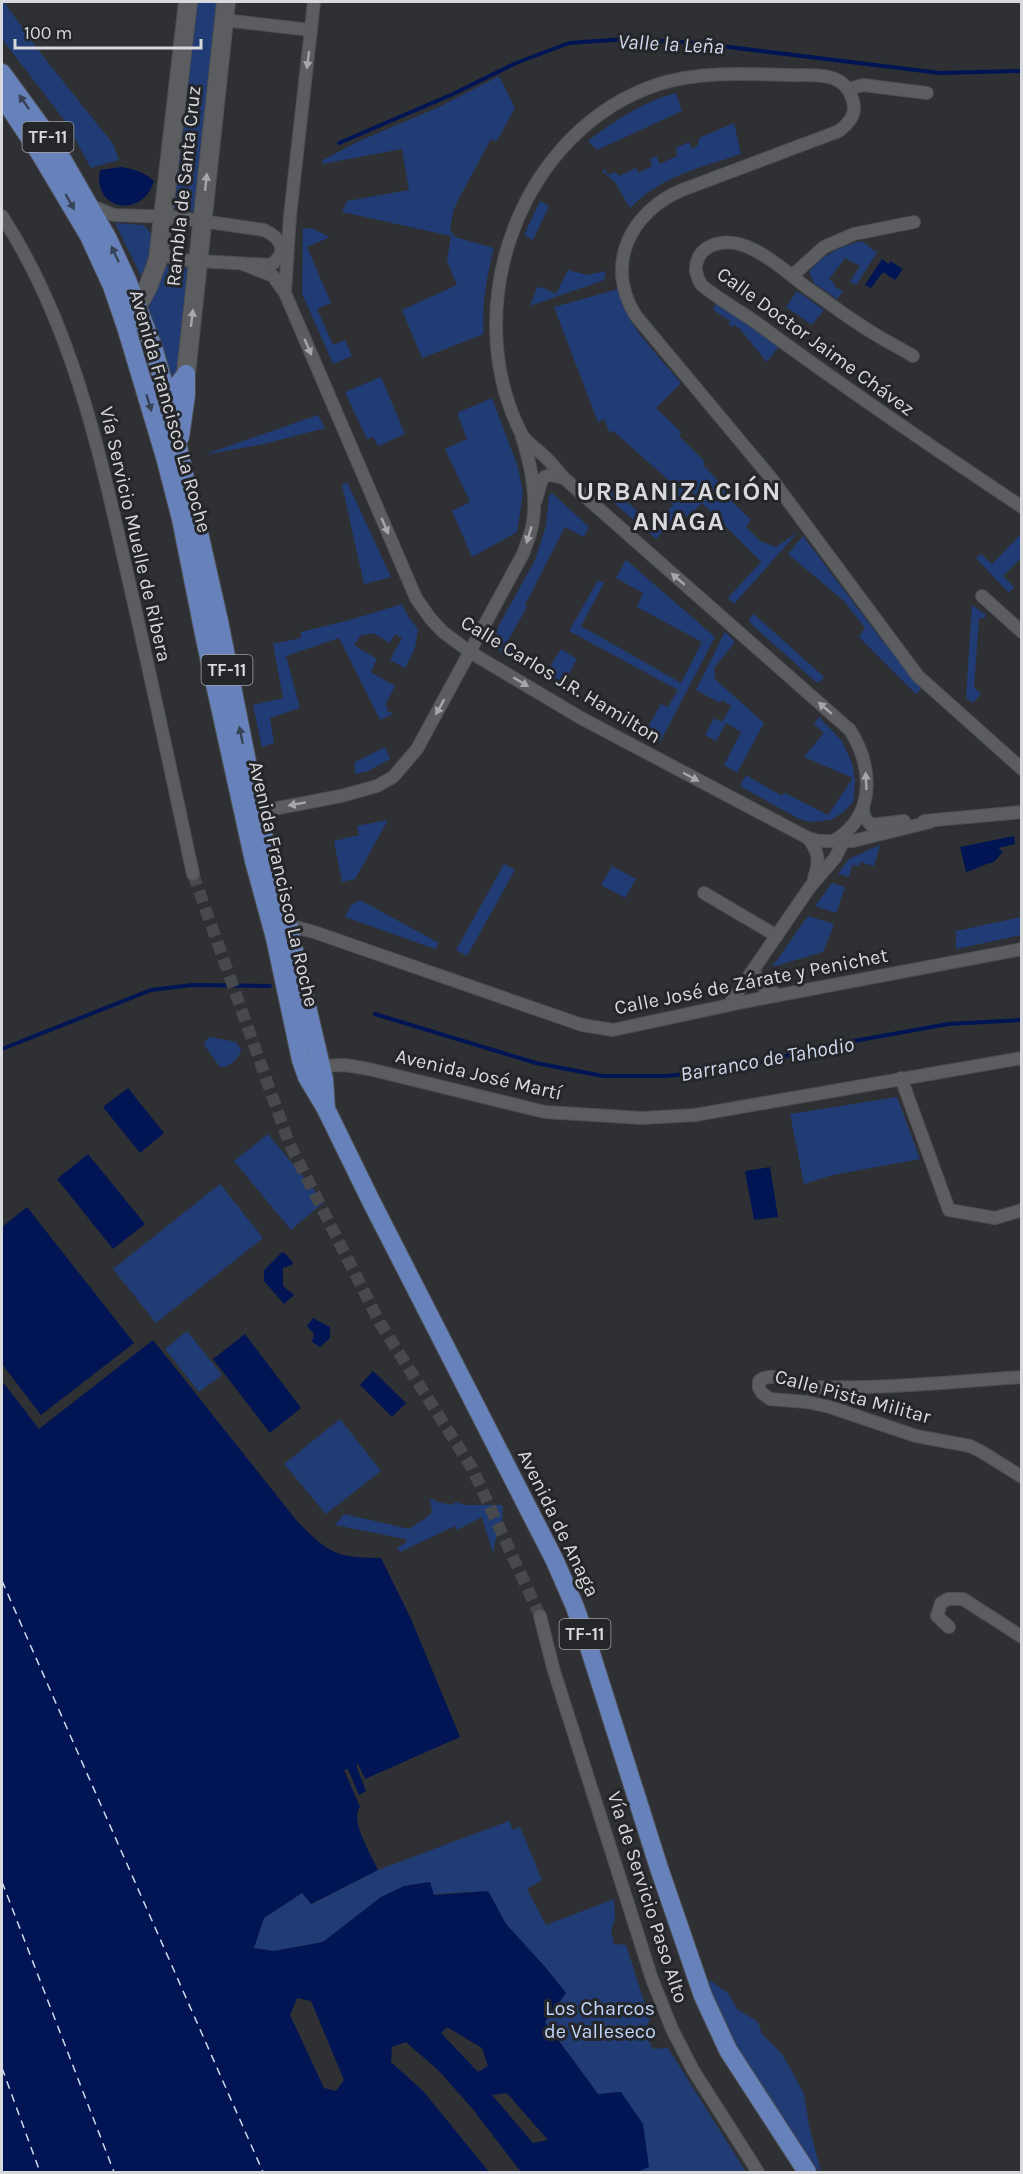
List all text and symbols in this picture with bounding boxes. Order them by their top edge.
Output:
scale bar [15,12,201,50]
text: 100 m [24,22,72,44]
water label: Valle la Leña [617,29,725,59]
one-way arrow [303,50,313,69]
street label: Rambla de Santa Cruz [162,85,205,287]
one-way arrow [18,95,30,111]
road number: TF-11 [22,122,74,152]
one-way arrow [201,172,211,191]
one-way arrow [64,194,75,210]
one-way arrow [111,246,120,263]
street label: Calle Doctor Jaime Chávez [713,262,919,421]
street label: Avenida Francisco La Roche [125,287,216,535]
one-way arrow [187,308,196,327]
one-way arrow [303,338,313,356]
one-way arrow [145,394,154,412]
street label: Vía Servicio Muelle de Ribera [95,404,176,664]
district label: URBANIZACIÓN ANAGA [576,475,782,537]
one-way arrow [381,517,390,535]
one-way arrow [524,526,533,544]
one-way arrow [671,572,686,586]
street label: Calle Carlos J.R. Hamilton [457,611,665,748]
road number: TF-11 [202,655,252,685]
one-way arrow [513,677,530,687]
one-way arrow [435,699,445,716]
one-way arrow [818,702,833,715]
one-way arrow [235,725,245,744]
street label: Avenida Francisco La Roche [244,759,323,1009]
one-way arrow [682,771,700,781]
one-way arrow [861,771,870,790]
one-way arrow [287,800,306,809]
street label: Calle José de Zárate y Penichet [612,944,890,1019]
water label: Barranco de Tahodio [678,1032,856,1086]
street label: Avenida José Martí [393,1044,564,1105]
street label: Calle Pista Militar [772,1365,934,1429]
street label: Avenida de Anaga [513,1446,604,1601]
road number: TF-11 [560,1619,610,1649]
street label: Vía de Servicio Paso Alto [602,1788,693,2006]
park label: Los Charcos de Valleseco [544,1997,656,2043]

